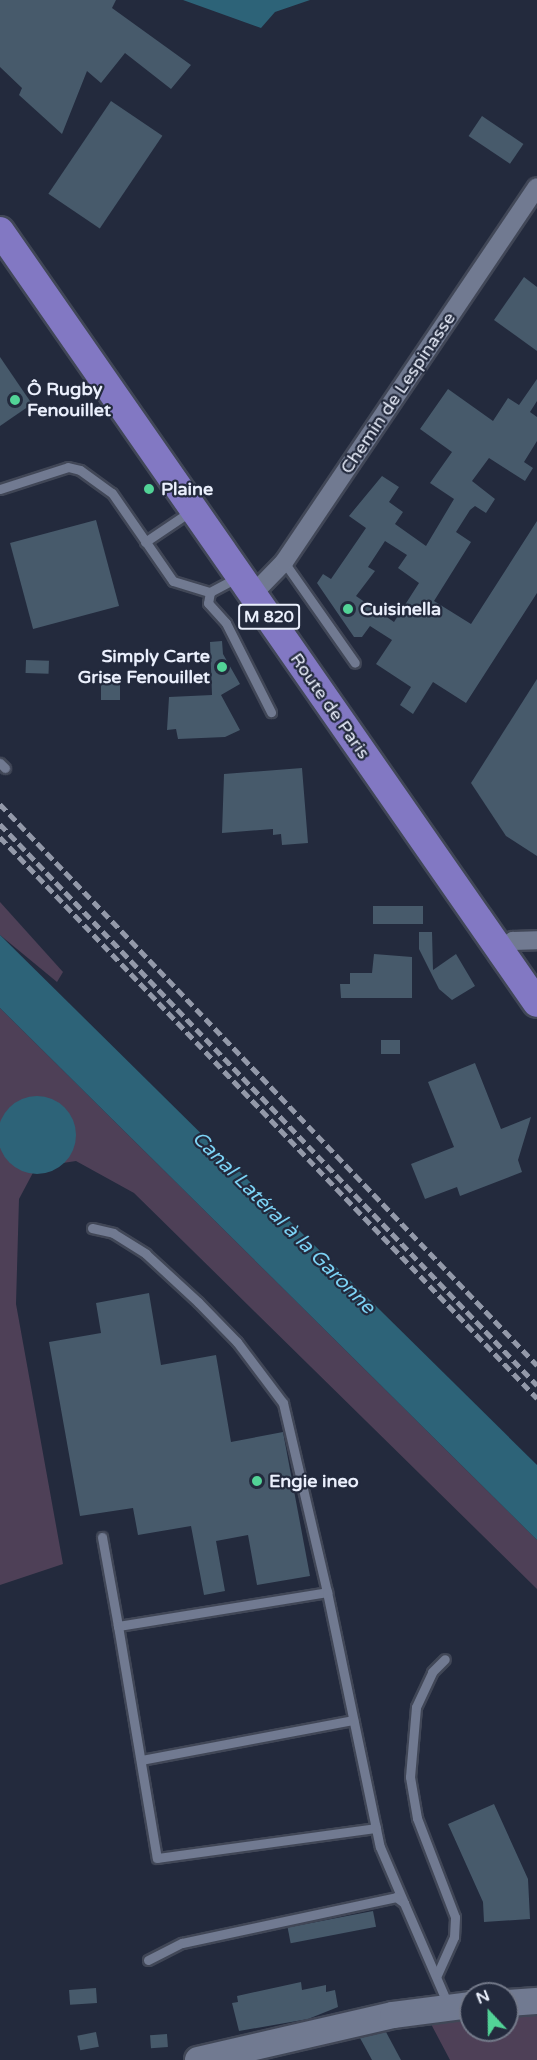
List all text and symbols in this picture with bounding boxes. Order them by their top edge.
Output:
street label: Chemin de Lespinasse [336,308,460,478]
place label: Ô Rugby Fenouillet [27,379,111,422]
marker: Ô Rugby Fenouillet [8,393,22,407]
place label: Plaine [161,478,213,500]
marker: Plaine [142,482,156,496]
place label: Cuisinella [360,598,441,620]
marker: Cuisinella [341,602,355,616]
road number: M 820 [238,604,300,630]
place label: Simply Carte Grise Fenouillet [78,646,210,688]
street label: Route de Paris [285,649,375,763]
marker: Simply Carte Grise Fenouillet [215,660,229,674]
water label: Canal Latéral à la Garonne [187,1127,379,1319]
place label: Engie ineo [269,1470,359,1492]
marker: Engie ineo [250,1474,264,1488]
north arrow [459,1982,519,2042]
text: N [473,1985,493,2009]

